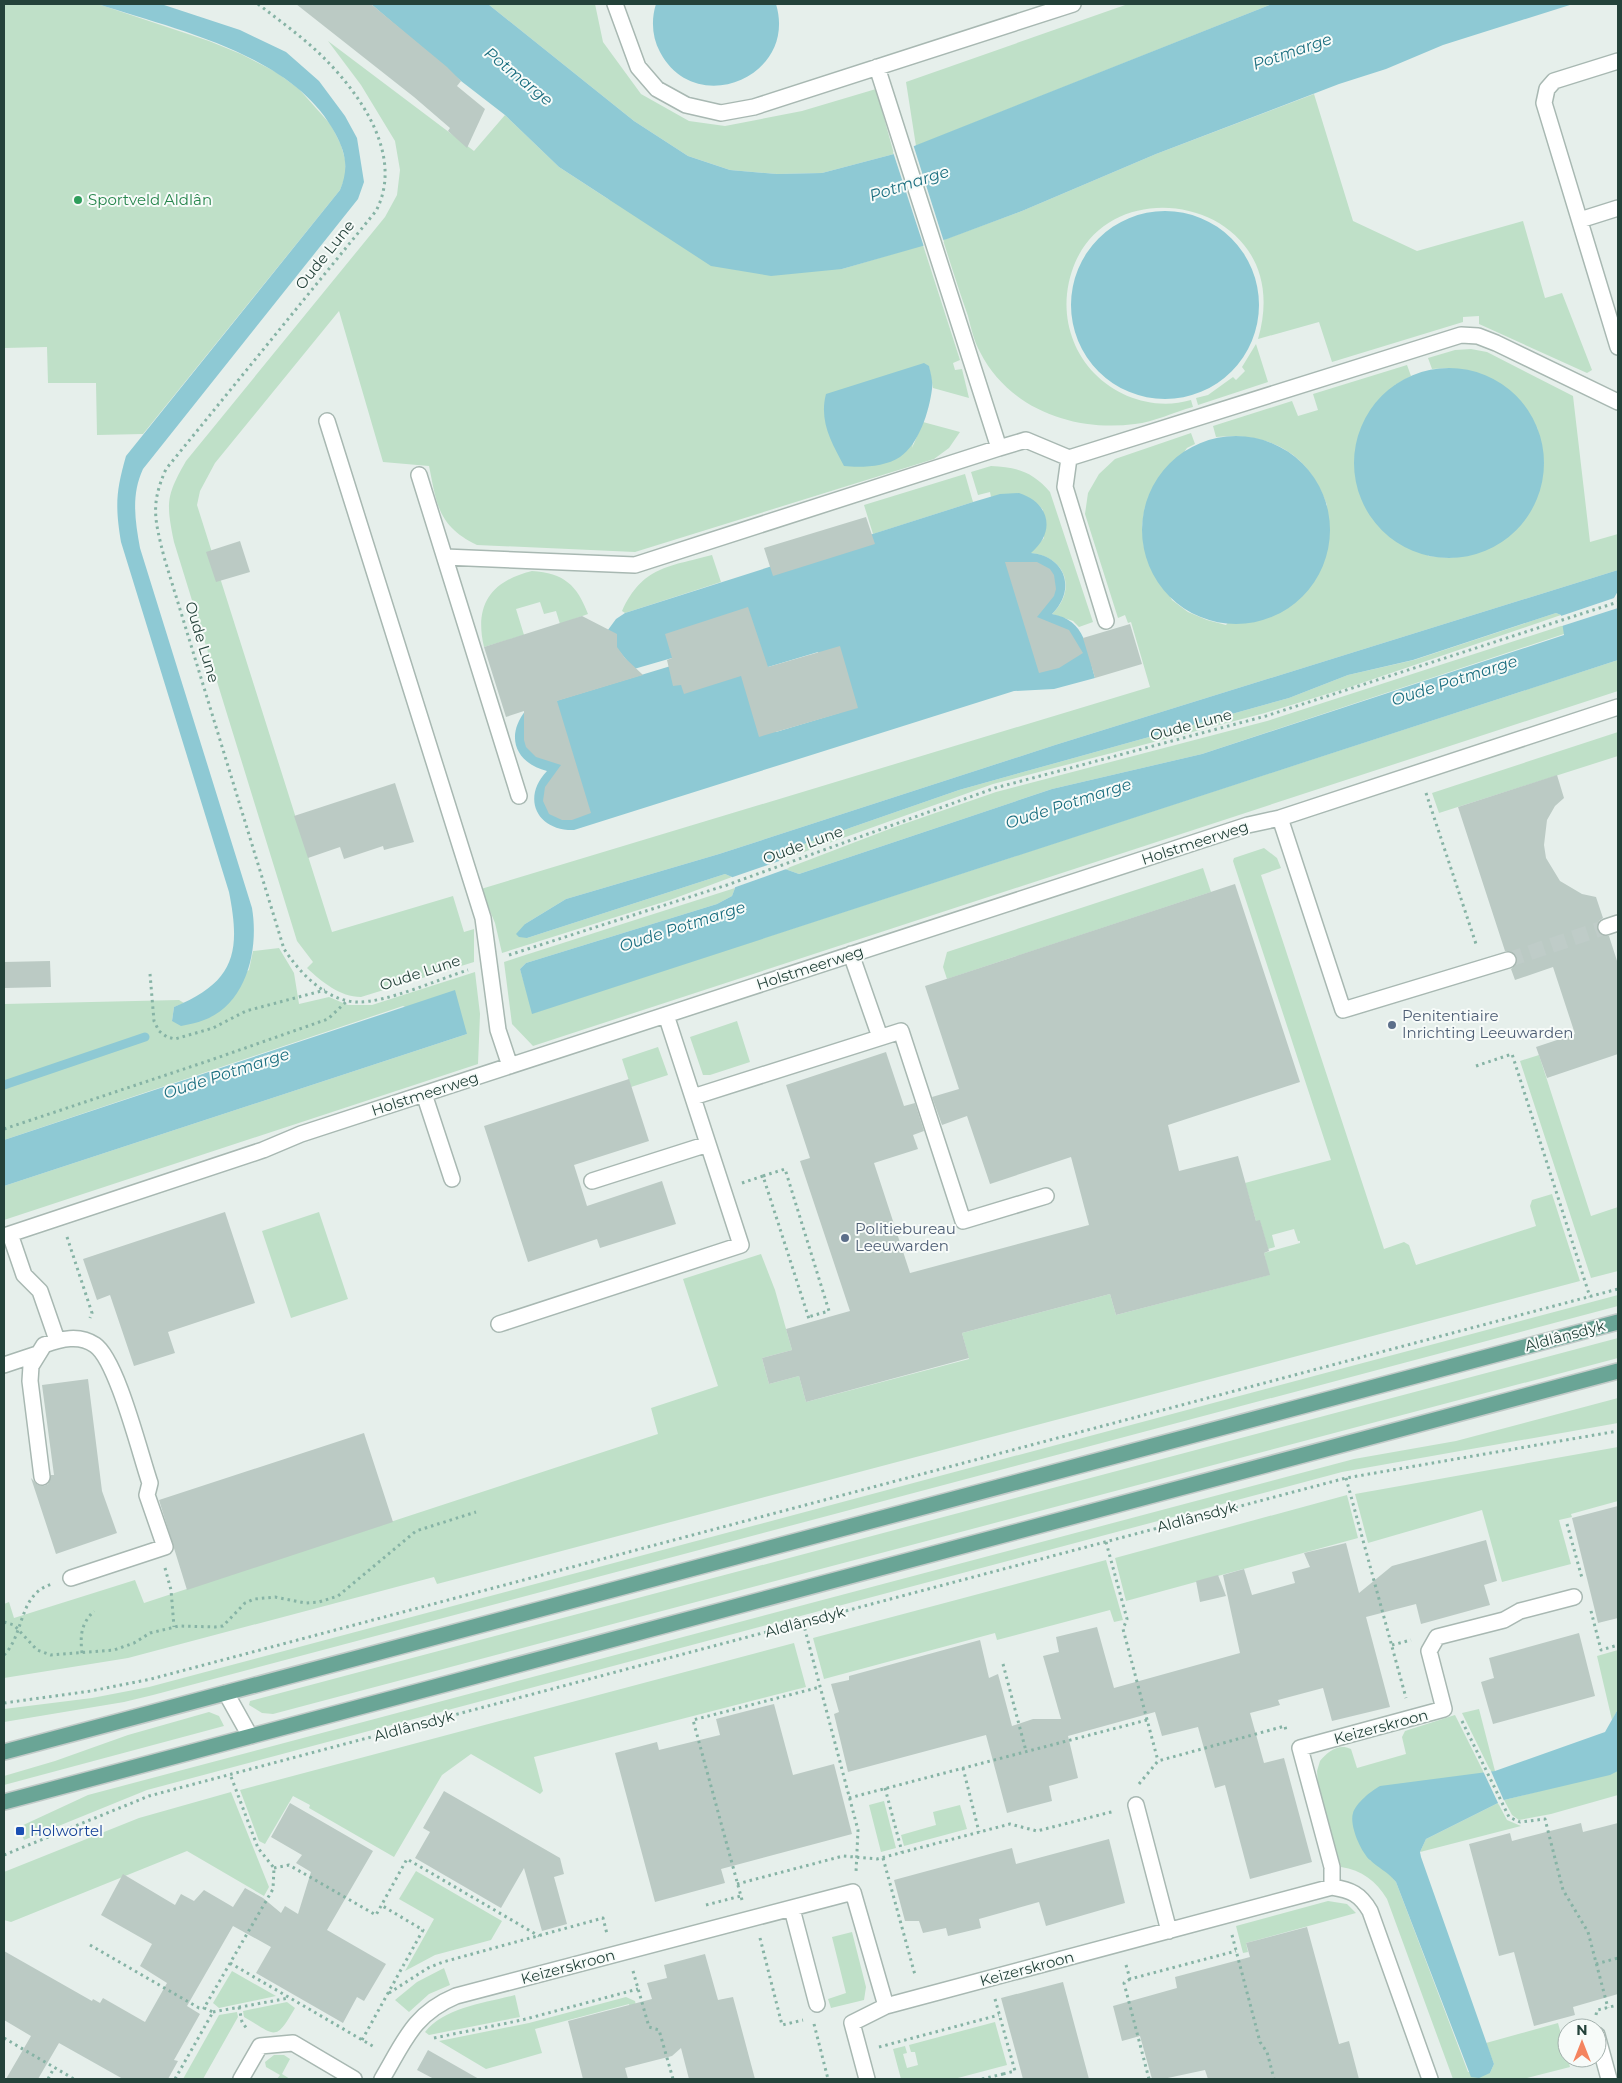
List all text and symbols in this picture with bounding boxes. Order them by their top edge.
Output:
water label: Potmarge [1250,29,1334,74]
water label: Potmarge [481,43,557,110]
water label: Potmarge [867,162,951,205]
place label: Sportveld Aldlân [88,190,212,209]
marker: Sportveld Aldlân [72,194,84,206]
street label: Oude Lune [291,216,358,293]
street label: Oude Lune [181,599,224,685]
water label: Oude Potmarge [1389,651,1520,710]
street label: Oude Lune [1148,704,1234,745]
water label: Oude Potmarge [1003,774,1134,833]
street label: Holstmeerweg [1139,816,1251,869]
street label: Oude Lune [760,821,845,868]
water label: Oude Potmarge [617,897,748,956]
street label: Holstmeerweg [754,941,866,994]
street label: Oude Lune [377,951,463,995]
place label: Penitentiaire Inrichting Leeuwarden [1402,1006,1573,1042]
marker: Penitentiaire Inrichting Leeuwarden [1386,1019,1398,1031]
water label: Oude Potmarge [161,1044,292,1103]
street label: Holstmeerweg [369,1067,481,1120]
place label: Politiebureau Leeuwarden [855,1219,956,1255]
marker: Politiebureau Leeuwarden [839,1232,851,1244]
street label: Aldlânsdyk [1523,1316,1607,1355]
street label: Aldlânsdyk [1155,1497,1239,1536]
street label: Aldlânsdyk [763,1602,847,1641]
street label: Keizerskroon [1332,1705,1430,1748]
street label: Aldlânsdyk [372,1706,456,1745]
place label: Holwortel [30,1821,103,1840]
marker: Holwortel [14,1825,26,1837]
street label: Keizerskroon [519,1945,617,1988]
street label: Keizerskroon [978,1947,1076,1990]
north arrow [1557,2018,1607,2068]
text: N [1576,2021,1588,2039]

